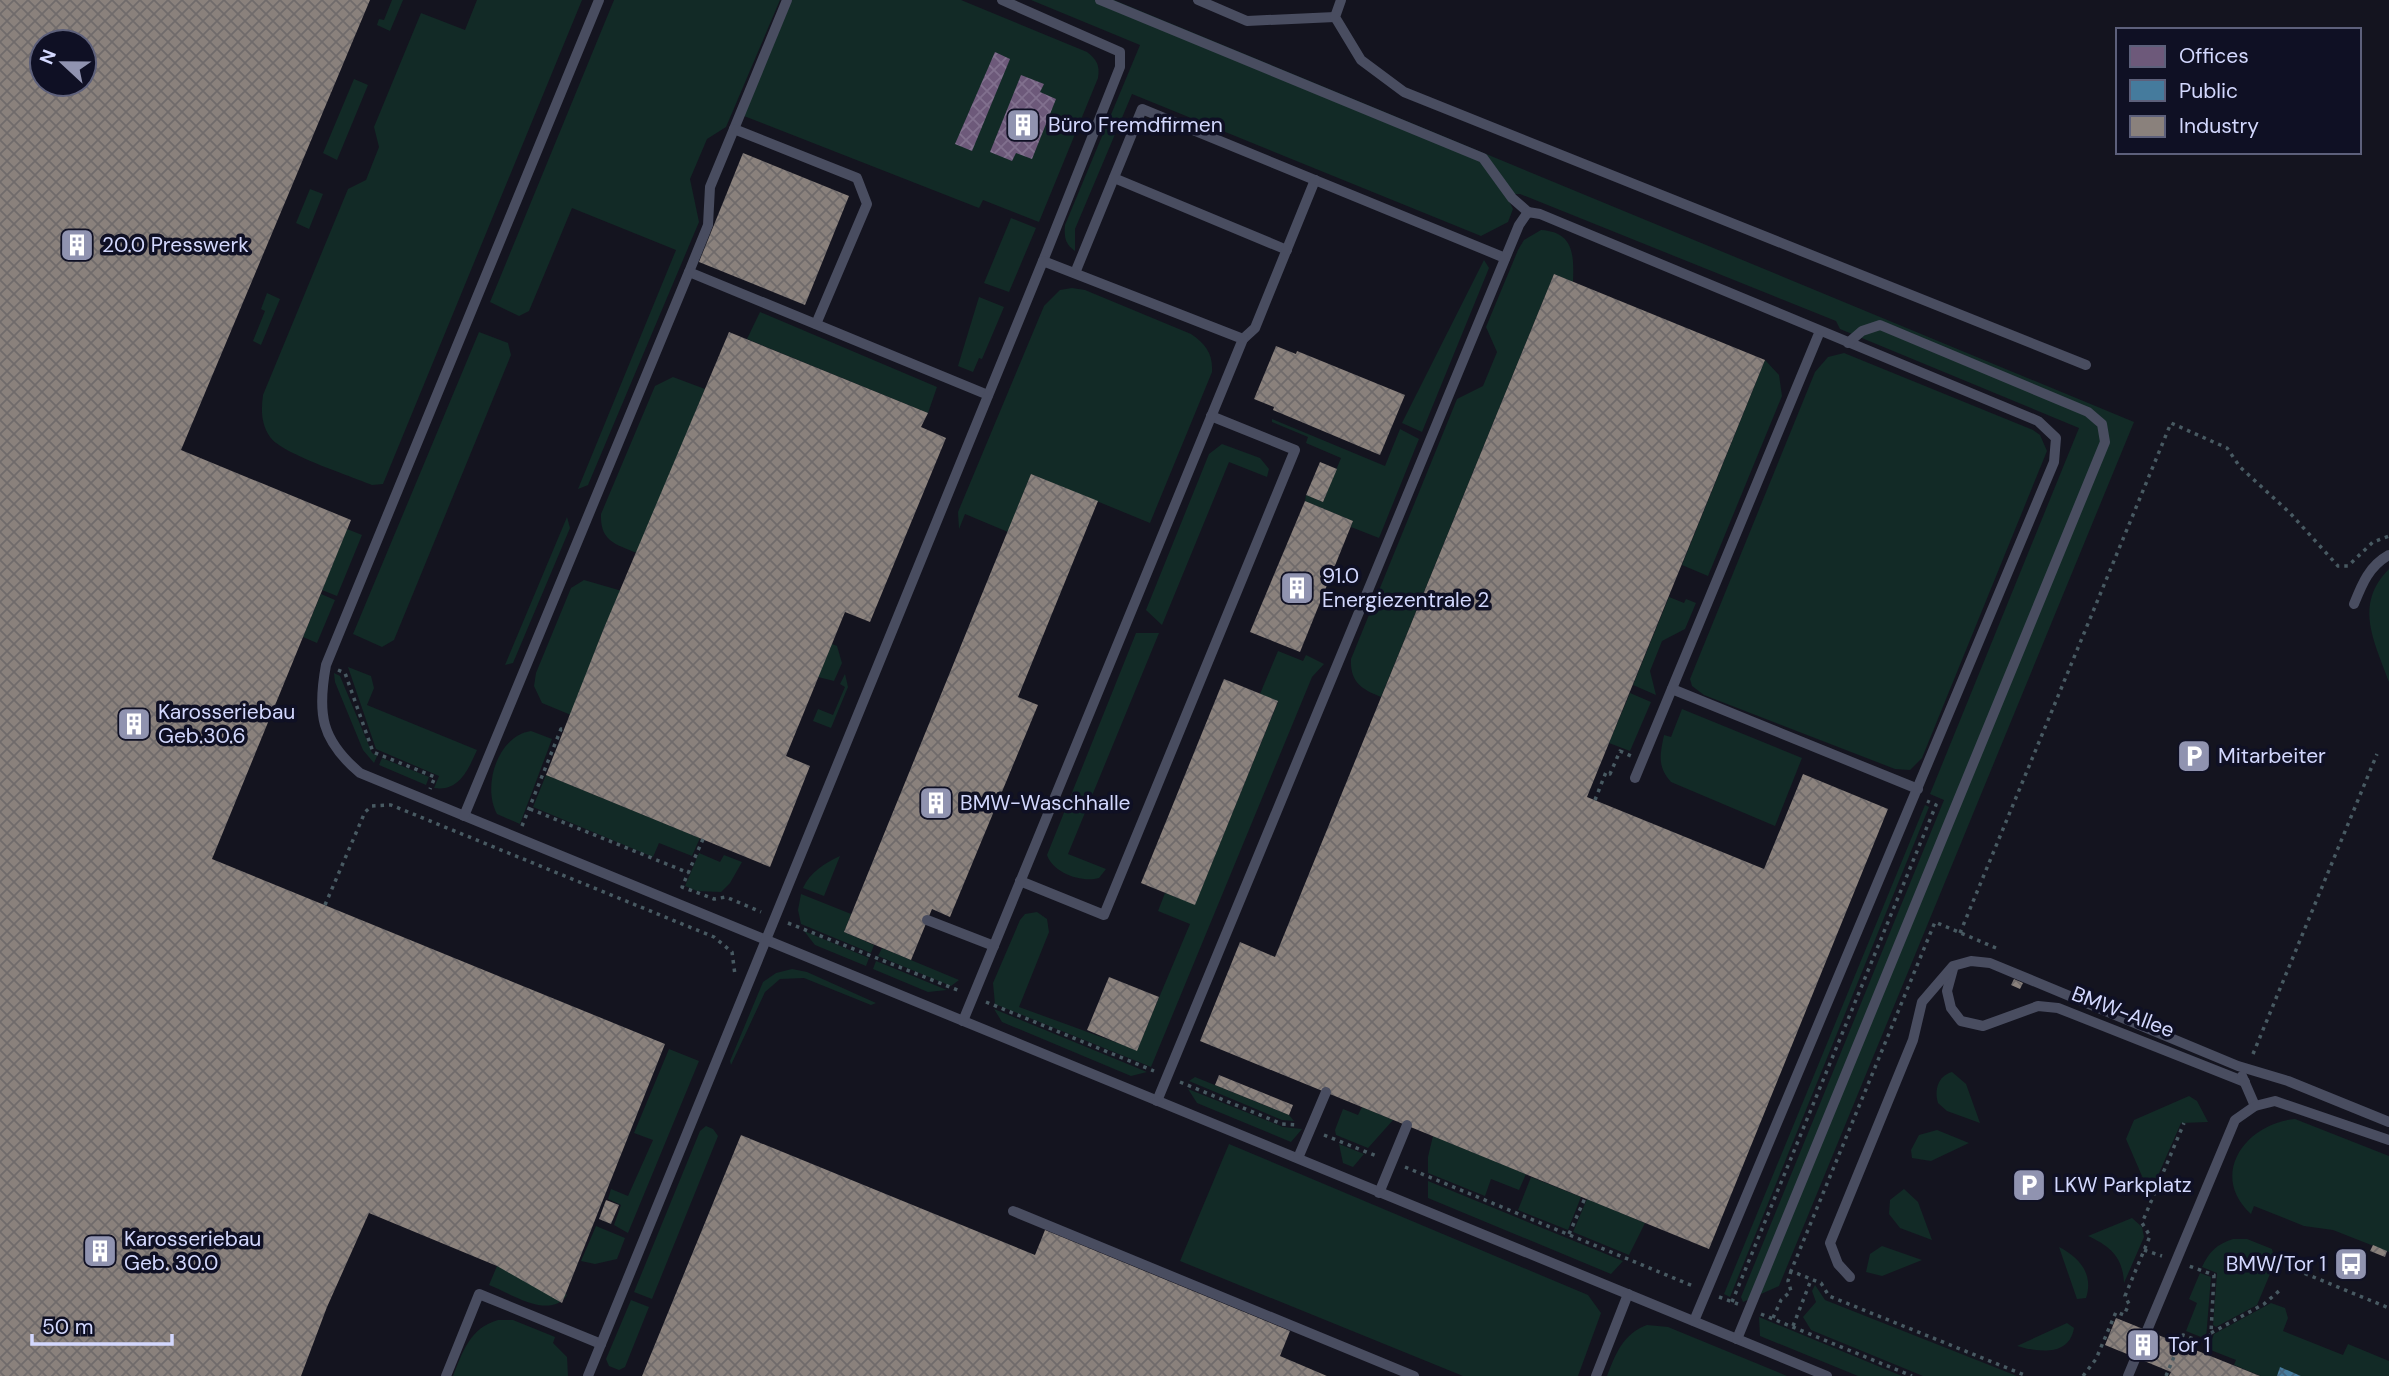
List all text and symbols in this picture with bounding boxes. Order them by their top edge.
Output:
north arrow [28,28,98,98]
legend [2116,28,2361,154]
text: Offices [2179,42,2249,70]
text: N [34,46,62,68]
text: Public [2179,77,2238,105]
building icon: Büro Fremdfirmen [1004,106,1042,144]
place label: Büro Fremdfirmen [1048,111,1223,139]
text: Industry [2179,112,2259,140]
building icon: 20.0 Presswerk [58,226,96,264]
place label: 20.0 Presswerk [102,231,249,259]
place label: 91.0 Energiezentrale 2 [1322,562,1489,614]
building icon: 91.0 Energiezentrale 2 [1278,569,1316,607]
place label: Karosseriebau Geb.30.6 [158,698,295,750]
building icon: Karosseriebau Geb.30.6 [115,705,153,743]
parking icon: Mitarbeiter [2175,737,2213,775]
place label: Mitarbeiter [2218,742,2326,770]
building icon: BMW-Waschhalle [917,784,955,822]
place label: BMW-Waschhalle [960,789,1131,817]
street label: BMW-Allee [2068,980,2178,1044]
parking icon: LKW Parkplatz [2010,1166,2048,1204]
place label: LKW Parkplatz [2054,1171,2192,1199]
place label: Karosseriebau Geb. 30.0 [124,1225,261,1277]
building icon: Karosseriebau Geb. 30.0 [81,1232,119,1270]
bus stop icon: BMW/Tor 1 [2332,1245,2370,1283]
place label: BMW/Tor 1 [2226,1250,2326,1278]
scale bar [32,1302,172,1346]
text: 50 m [42,1313,93,1341]
building icon: Tor 1 [2124,1326,2162,1364]
place label: Tor 1 [2168,1331,2210,1359]

